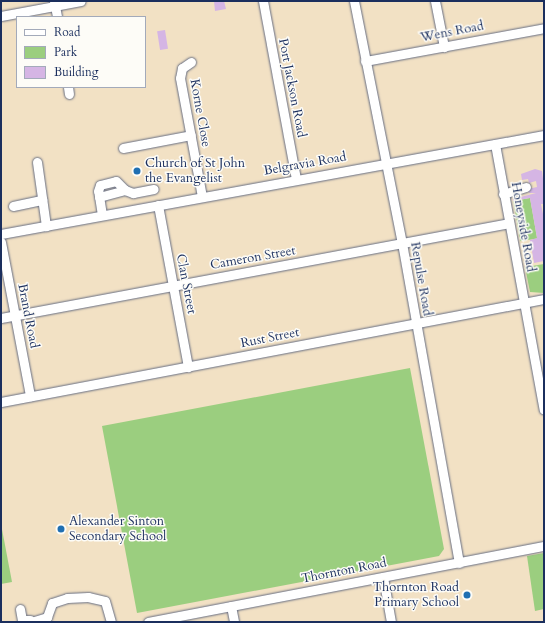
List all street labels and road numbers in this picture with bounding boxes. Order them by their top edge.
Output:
street label: Wens Road [419,18,485,46]
street label: Port Jackson Road [275,37,309,139]
street label: Korne Close [186,78,214,148]
street label: Belgravia Road [262,149,348,179]
street label: Honeyside Road [507,181,539,273]
street label: Repulse Road [407,241,435,317]
street label: Cameron Street [209,243,297,273]
street label: Clan Street [173,253,199,315]
street label: Brand Road [14,282,42,350]
street label: Rust Street [239,325,301,351]
street label: Thornton Road [300,555,388,587]

